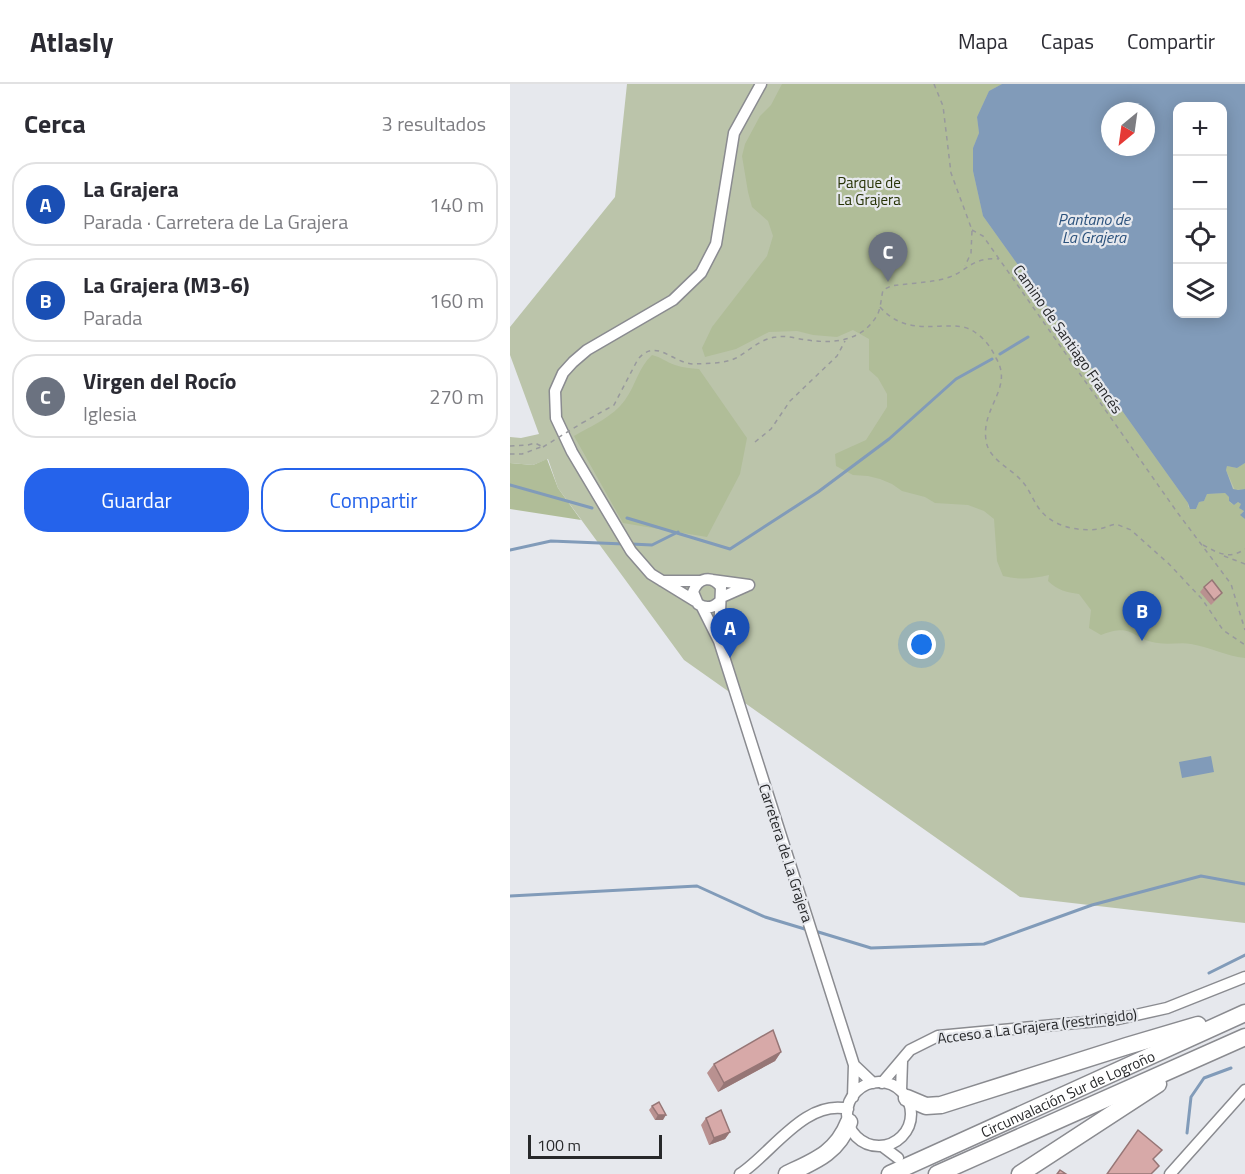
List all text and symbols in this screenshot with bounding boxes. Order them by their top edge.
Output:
text: Atlasly [30,20,113,63]
text: Mapa [958,25,1008,57]
text: Capas [1041,25,1094,57]
text: Compartir [1127,25,1215,57]
north arrow [1101,102,1155,156]
map controls [1173,102,1227,318]
button: + [1173,102,1227,156]
text: Cerca [24,104,86,143]
text: 3 resultados [382,108,486,139]
button: − [1173,156,1227,210]
park label: Parque de La Grajera [837,171,901,211]
text: La Grajera [83,172,179,206]
text: A [39,189,52,220]
text: 140 m [429,189,484,220]
text: Parada · Carretera de La Grajera [83,206,348,237]
water label: Pantano de La Grajera [1058,207,1132,249]
button: locate [1173,210,1227,264]
pin: C [868,232,908,282]
street label: Camino de Santiago Francés [1008,260,1128,418]
button: layers [1173,264,1227,318]
text: La Grajera (M3-6) [83,268,250,302]
text: B [39,285,52,316]
text: 160 m [429,285,484,316]
text: Parada [83,302,142,333]
text: Virgen del Rocío [83,364,237,398]
text: C [40,381,51,412]
text: 270 m [429,381,484,412]
text: Iglesia [83,398,136,429]
button: Guardar [24,468,249,532]
button: Compartir [261,468,486,532]
pin: B [1122,592,1162,641]
pin: A [710,608,750,658]
your location [907,630,936,659]
street label: Carretera de La Grajera [753,781,819,926]
street label: Acceso a La Grajera (restringido) [936,1002,1138,1050]
street label: Circunvalación Sur de Logroño [977,1044,1158,1143]
scale bar [528,1132,662,1160]
text: 100 m [537,1133,581,1157]

